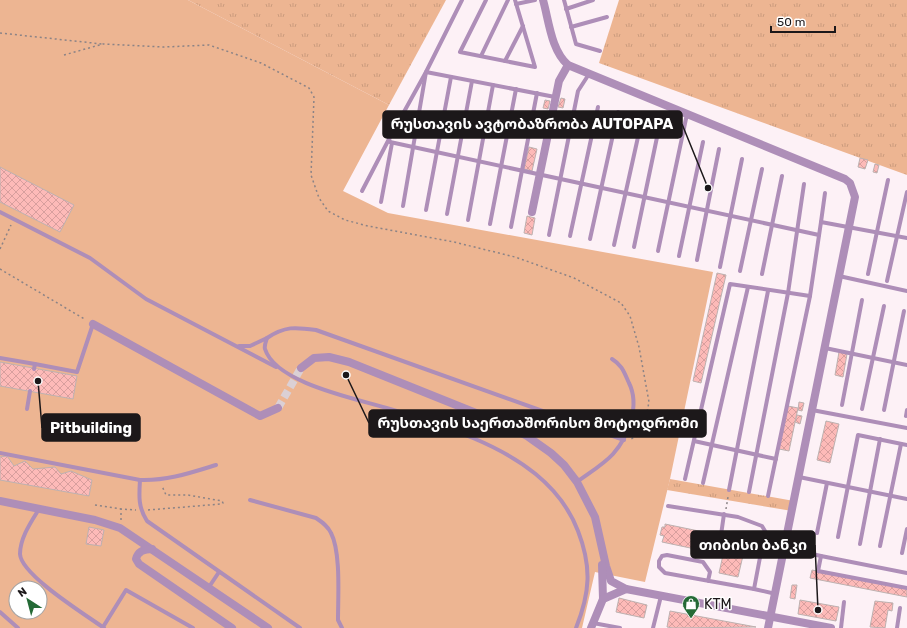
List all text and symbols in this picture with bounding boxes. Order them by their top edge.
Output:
scale bar [771,8,835,34]
text: 50 m [777,15,805,29]
callout: რუსთავის ავტობაზრობა AUTOPAPA [383,111,682,138]
text: რუსთავის ავტობაზრობა AUTOPAPA [391,115,674,133]
callout: რუსთავის საერთაშორისო მოტოდრომი [369,410,706,437]
callout: Pitbuilding [42,414,140,441]
text: რუსთავის საერთაშორისო მოტოდრომი [377,414,699,432]
text: Pitbuilding [50,419,132,437]
callout: თიბისი ბანკი [691,531,815,558]
text: თიბისი ბანკი [699,536,807,554]
north arrow [8,580,48,620]
text: N [15,585,30,600]
shop icon: KTM [681,594,701,619]
place label: KTM [704,596,732,613]

